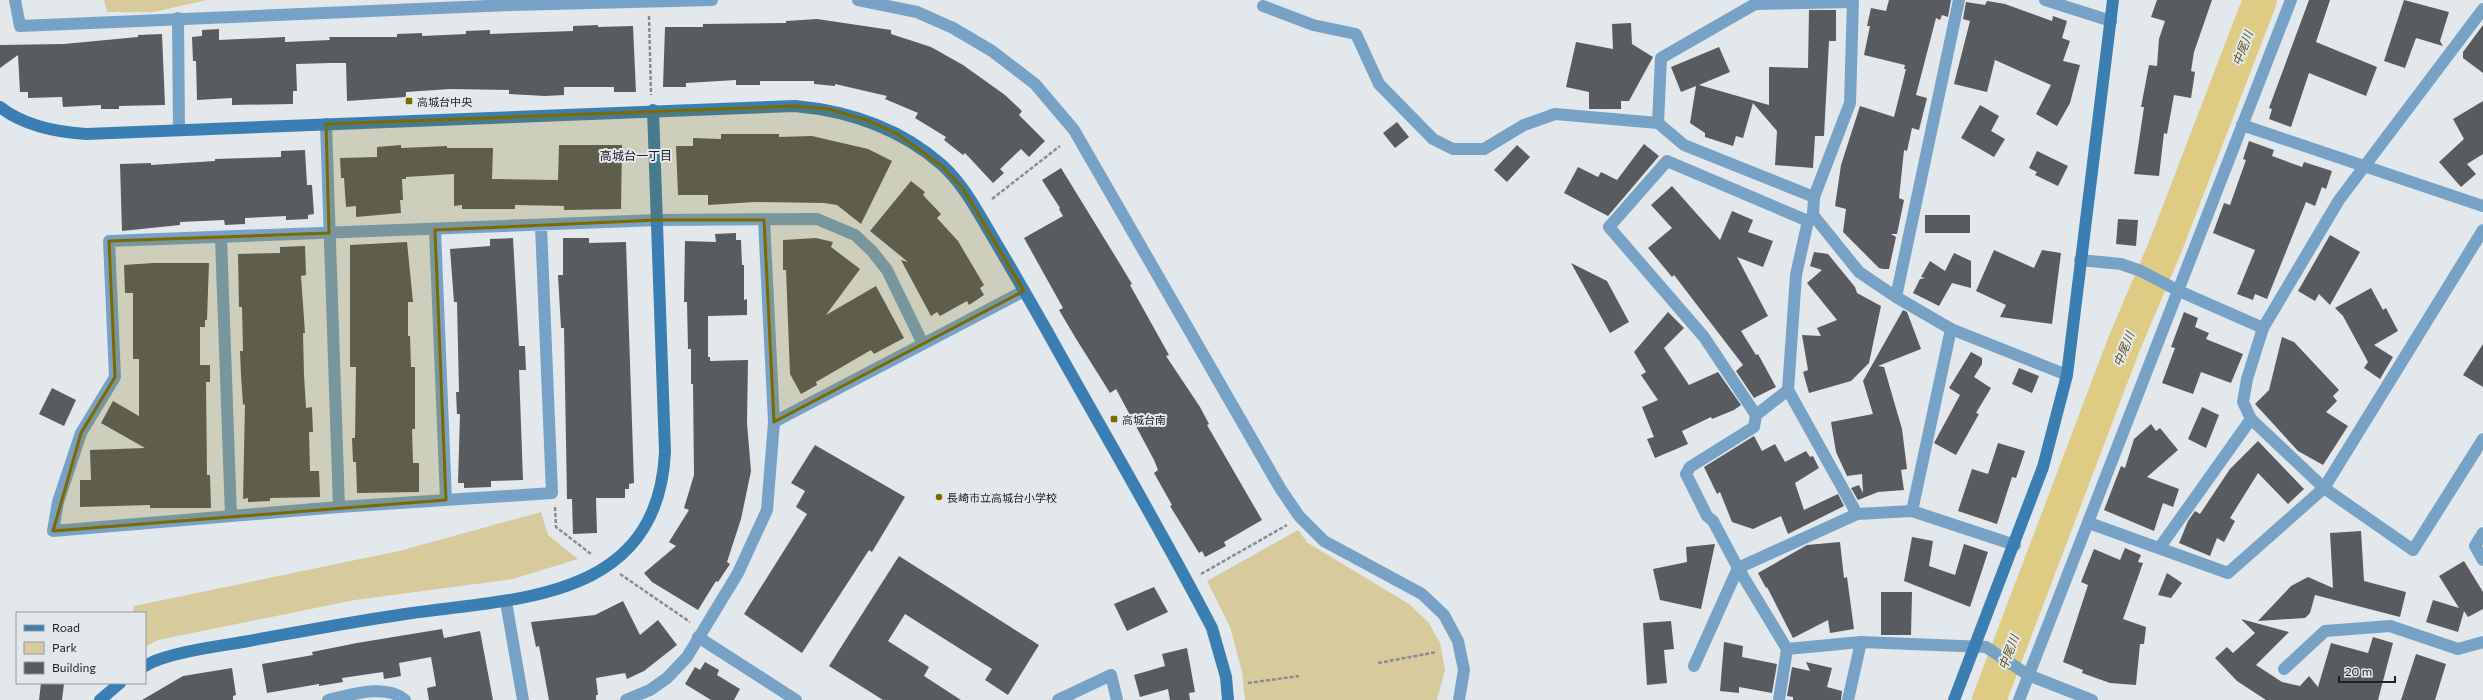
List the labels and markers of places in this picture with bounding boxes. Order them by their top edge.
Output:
place label: 高城台中央 [417,95,473,108]
marker: 高城台中央 [404,96,414,106]
place label: 高城台南 [1122,413,1166,426]
marker: 高城台南 [1109,414,1119,424]
place label: 長崎市立高城台小学校 [947,491,1057,504]
marker: 長崎市立高城台小学校 [934,492,944,502]

